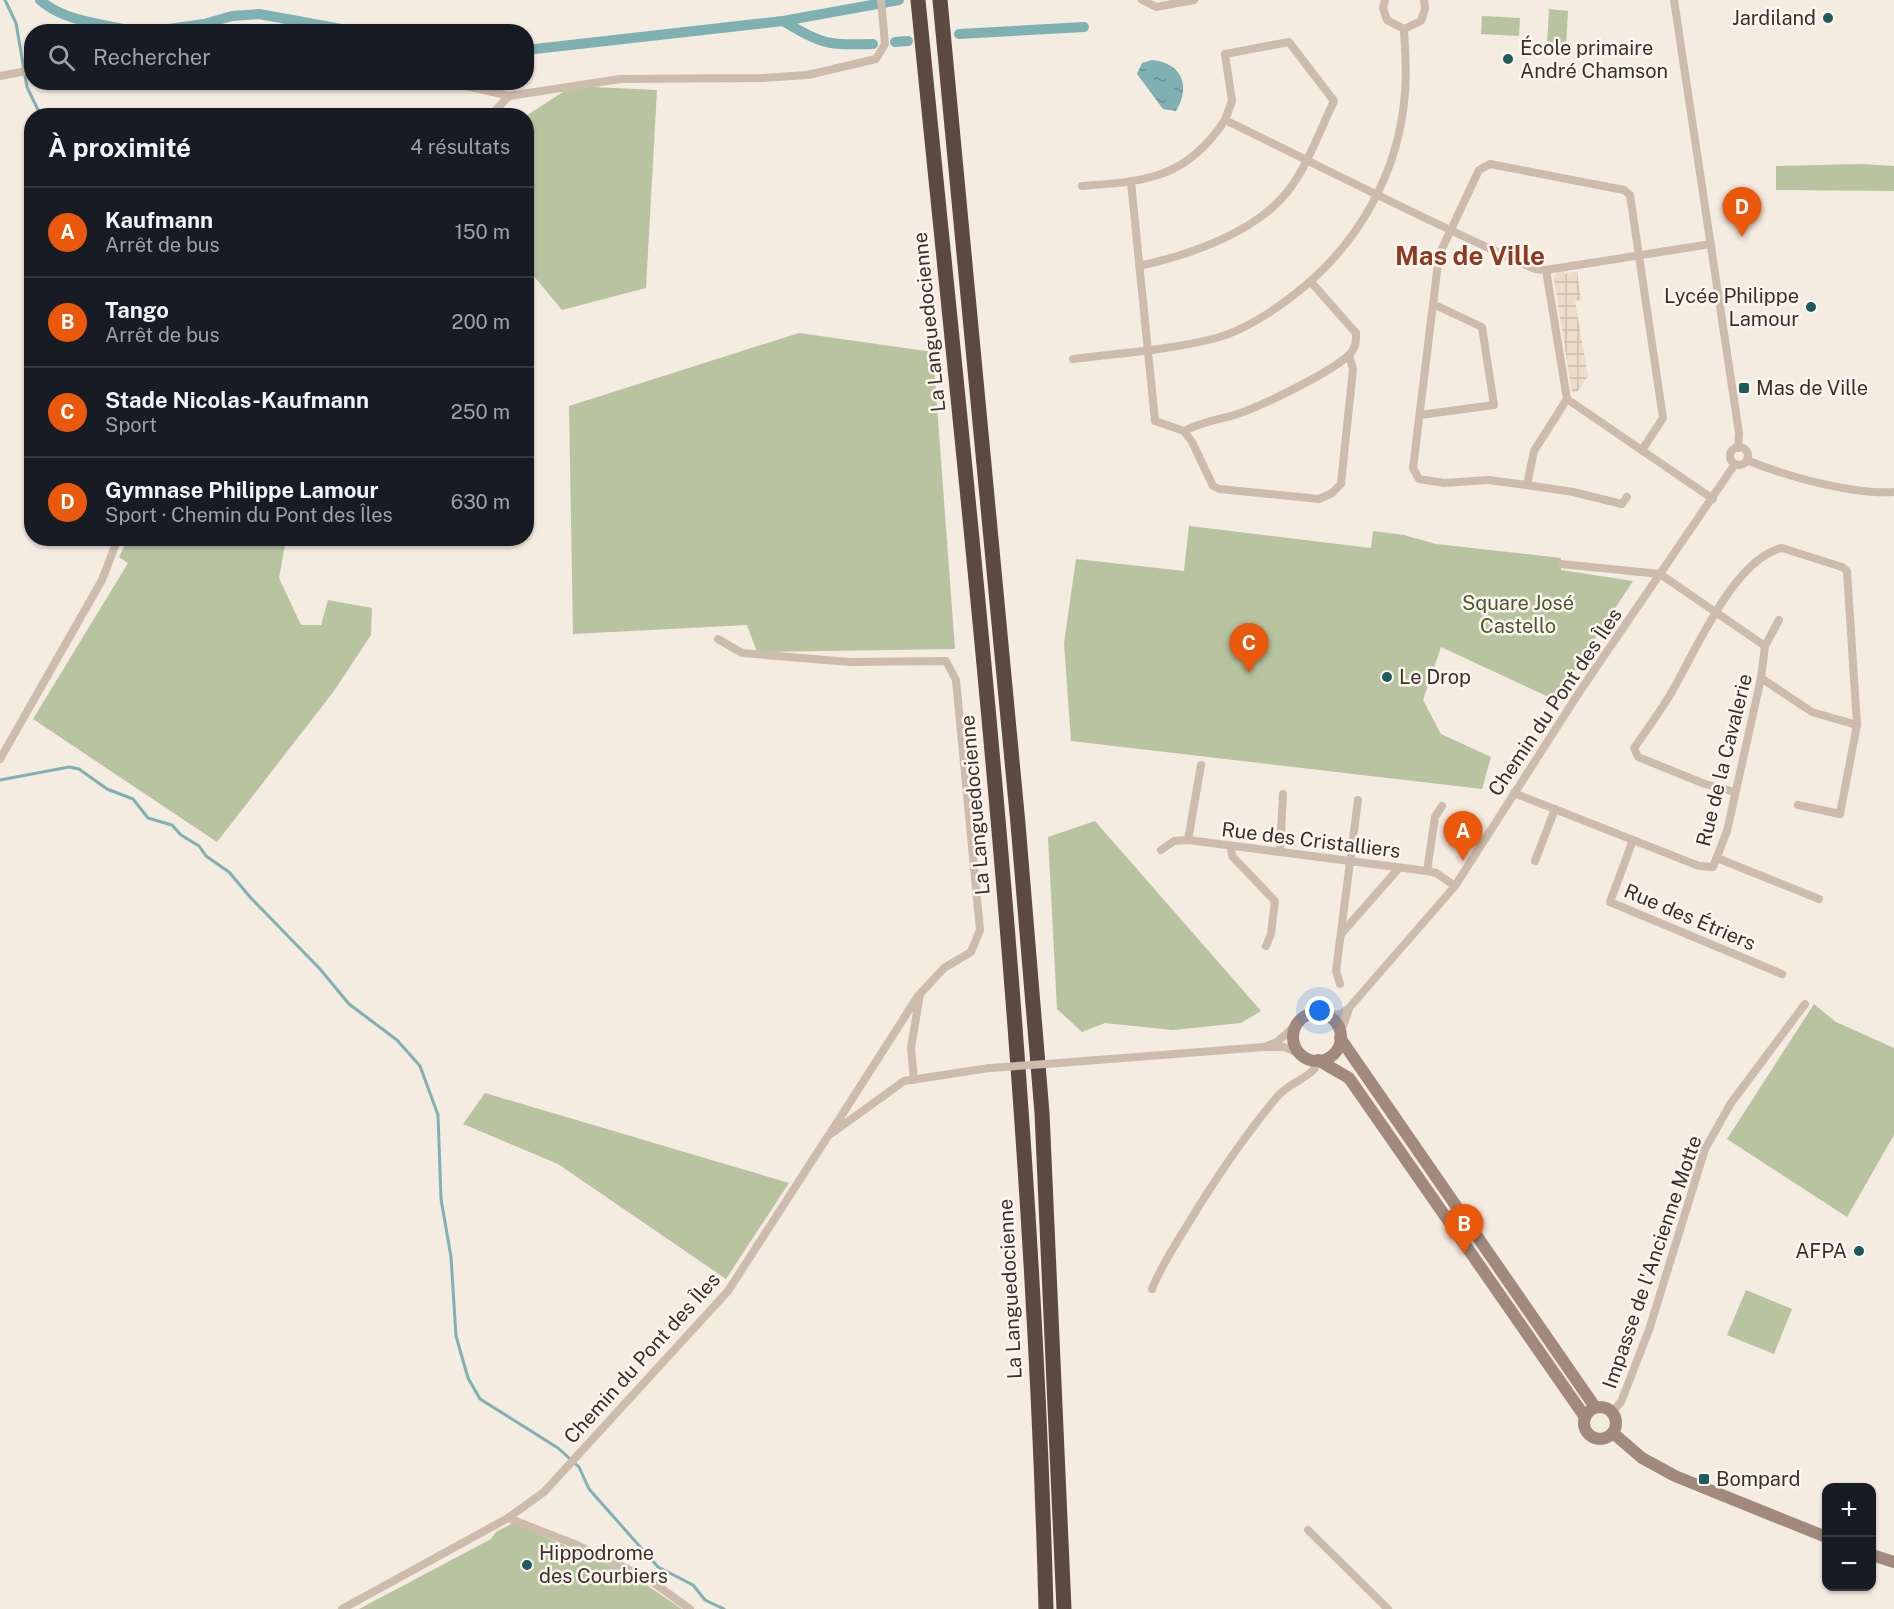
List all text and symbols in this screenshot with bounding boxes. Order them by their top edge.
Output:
place label: Jardiland [1732,6,1816,30]
marker: Jardiland [1821,11,1835,25]
search box [24,24,534,90]
place label: École primaire André Chamson [1520,35,1668,83]
icon: search [45,41,78,74]
text: Rechercher [93,44,211,70]
marker: École primaire André Chamson [1501,52,1515,66]
text: À proximité [48,132,191,163]
text: 4 résultats [410,135,510,159]
pin: D [1722,188,1762,237]
text: Kaufmann [105,207,213,233]
text: A [60,220,75,244]
text: 150 m [455,220,510,244]
street label: La Languedocienne [908,231,950,413]
text: Arrêt de bus [105,233,220,257]
district label: Mas de Ville [1395,240,1545,271]
place label: Lycée Philippe Lamour [1664,284,1799,331]
text: Tango [105,297,169,323]
marker: Lycée Philippe Lamour [1804,300,1818,314]
text: B [61,310,74,334]
text: 200 m [452,310,510,334]
text: Arrêt de bus [105,323,220,347]
place label: Mas de Ville [1756,376,1868,400]
marker: Mas de Ville [1737,381,1751,395]
text: Stade Nicolas-Kaufmann [105,387,369,413]
text: C [60,400,75,424]
text: 250 m [451,400,510,424]
text: Sport [105,413,157,437]
text: Gymnase Philippe Lamour [105,477,378,503]
text: D [60,490,75,514]
text: 630 m [451,490,510,514]
text: Sport · Chemin du Pont des Îles [105,503,393,527]
park label: Square José Castello [1462,591,1574,638]
street label: Chemin du Pont des Îles [1483,603,1627,801]
pin: C [1230,624,1268,673]
place label: Le Drop [1399,665,1471,689]
marker: Le Drop [1380,670,1394,684]
street label: Rue de la Cavalerie [1691,671,1757,849]
street label: La Languedocienne [955,714,995,896]
pin: A [1444,812,1482,861]
street label: Rue des Cristalliers [1220,817,1402,863]
street label: Rue des Étriers [1621,878,1760,955]
your location [1305,996,1334,1025]
street label: Impasse de l'Ancienne Motte [1597,1132,1707,1392]
street label: La Languedocienne [993,1198,1027,1380]
pin: B [1444,1204,1484,1254]
place label: AFPA [1795,1239,1847,1263]
marker: AFPA [1852,1244,1866,1258]
street label: Chemin du Pont des Îles [559,1268,725,1448]
place label: Bompard [1716,1467,1801,1491]
marker: Bompard [1697,1472,1711,1486]
map controls [1822,1483,1876,1591]
button: + [1822,1483,1876,1537]
button: − [1822,1537,1876,1591]
place label: Hippodrome des Courbiers [539,1541,668,1588]
marker: Hippodrome des Courbiers [520,1558,534,1572]

